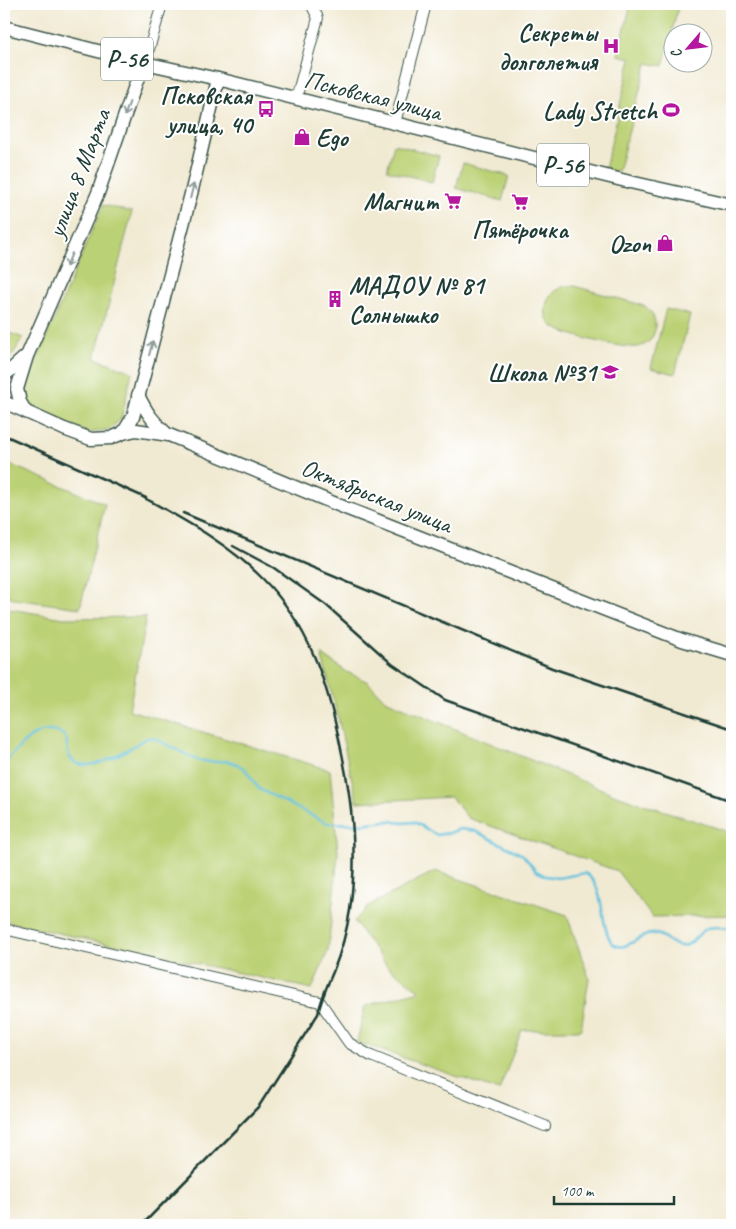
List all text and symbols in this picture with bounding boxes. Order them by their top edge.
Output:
place label: Секреты долголетия [499,17,599,78]
north arrow [664,22,714,72]
hospital icon: Секреты долголетия [601,36,621,56]
road number: Р-56 [101,38,153,80]
text: С [667,45,686,61]
street label: Псковская улица [301,63,447,129]
place label: Псковская улица, 40 [160,80,255,141]
place label: Lady Stretch [543,95,658,127]
bus stop icon: Псковская улица, 40 [256,99,276,119]
one-way arrow [122,100,131,116]
sports icon: Lady Stretch [661,100,681,120]
street label: улица 8 Марта [39,103,119,244]
place label: Ego [316,122,349,154]
shop icon: Ego [292,127,312,147]
road number: Р-56 [537,144,589,186]
one-way arrow [188,183,197,199]
place label: Магнит [363,186,440,218]
supermarket icon: Магнит [443,191,463,211]
supermarket icon: Пятёрочка [510,192,530,212]
place label: Пятёрочка [472,214,570,246]
place label: Ozon [609,228,652,260]
shop icon: Ozon [655,233,675,253]
one-way arrow [64,252,74,267]
place label: МАДОУ № 81 Солнышко [349,270,487,331]
building icon: МАДОУ № 81 Солнышко [325,289,345,309]
one-way arrow [146,341,156,357]
place label: Школа №31 [487,357,599,389]
school or university icon: Школа №31 [600,362,620,382]
street label: Октябрьская улица [297,451,459,542]
scale bar [554,1174,674,1206]
text: 100 m [561,1182,595,1201]

